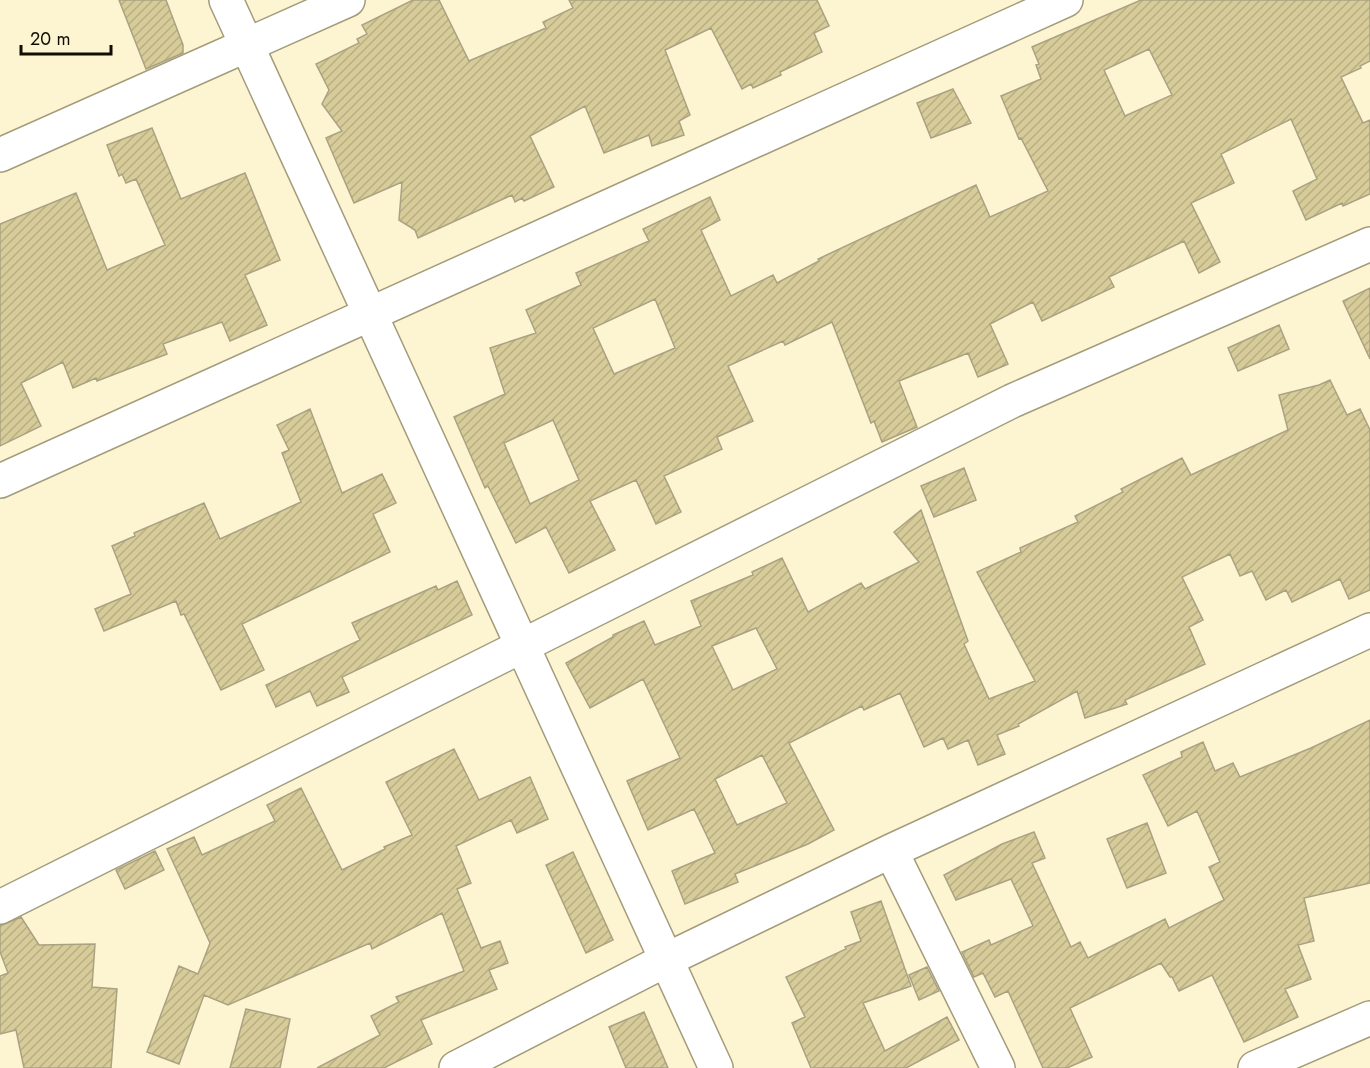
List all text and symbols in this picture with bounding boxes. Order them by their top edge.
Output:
scale bar [21,18,111,56]
text: 20 m [30,26,70,52]

